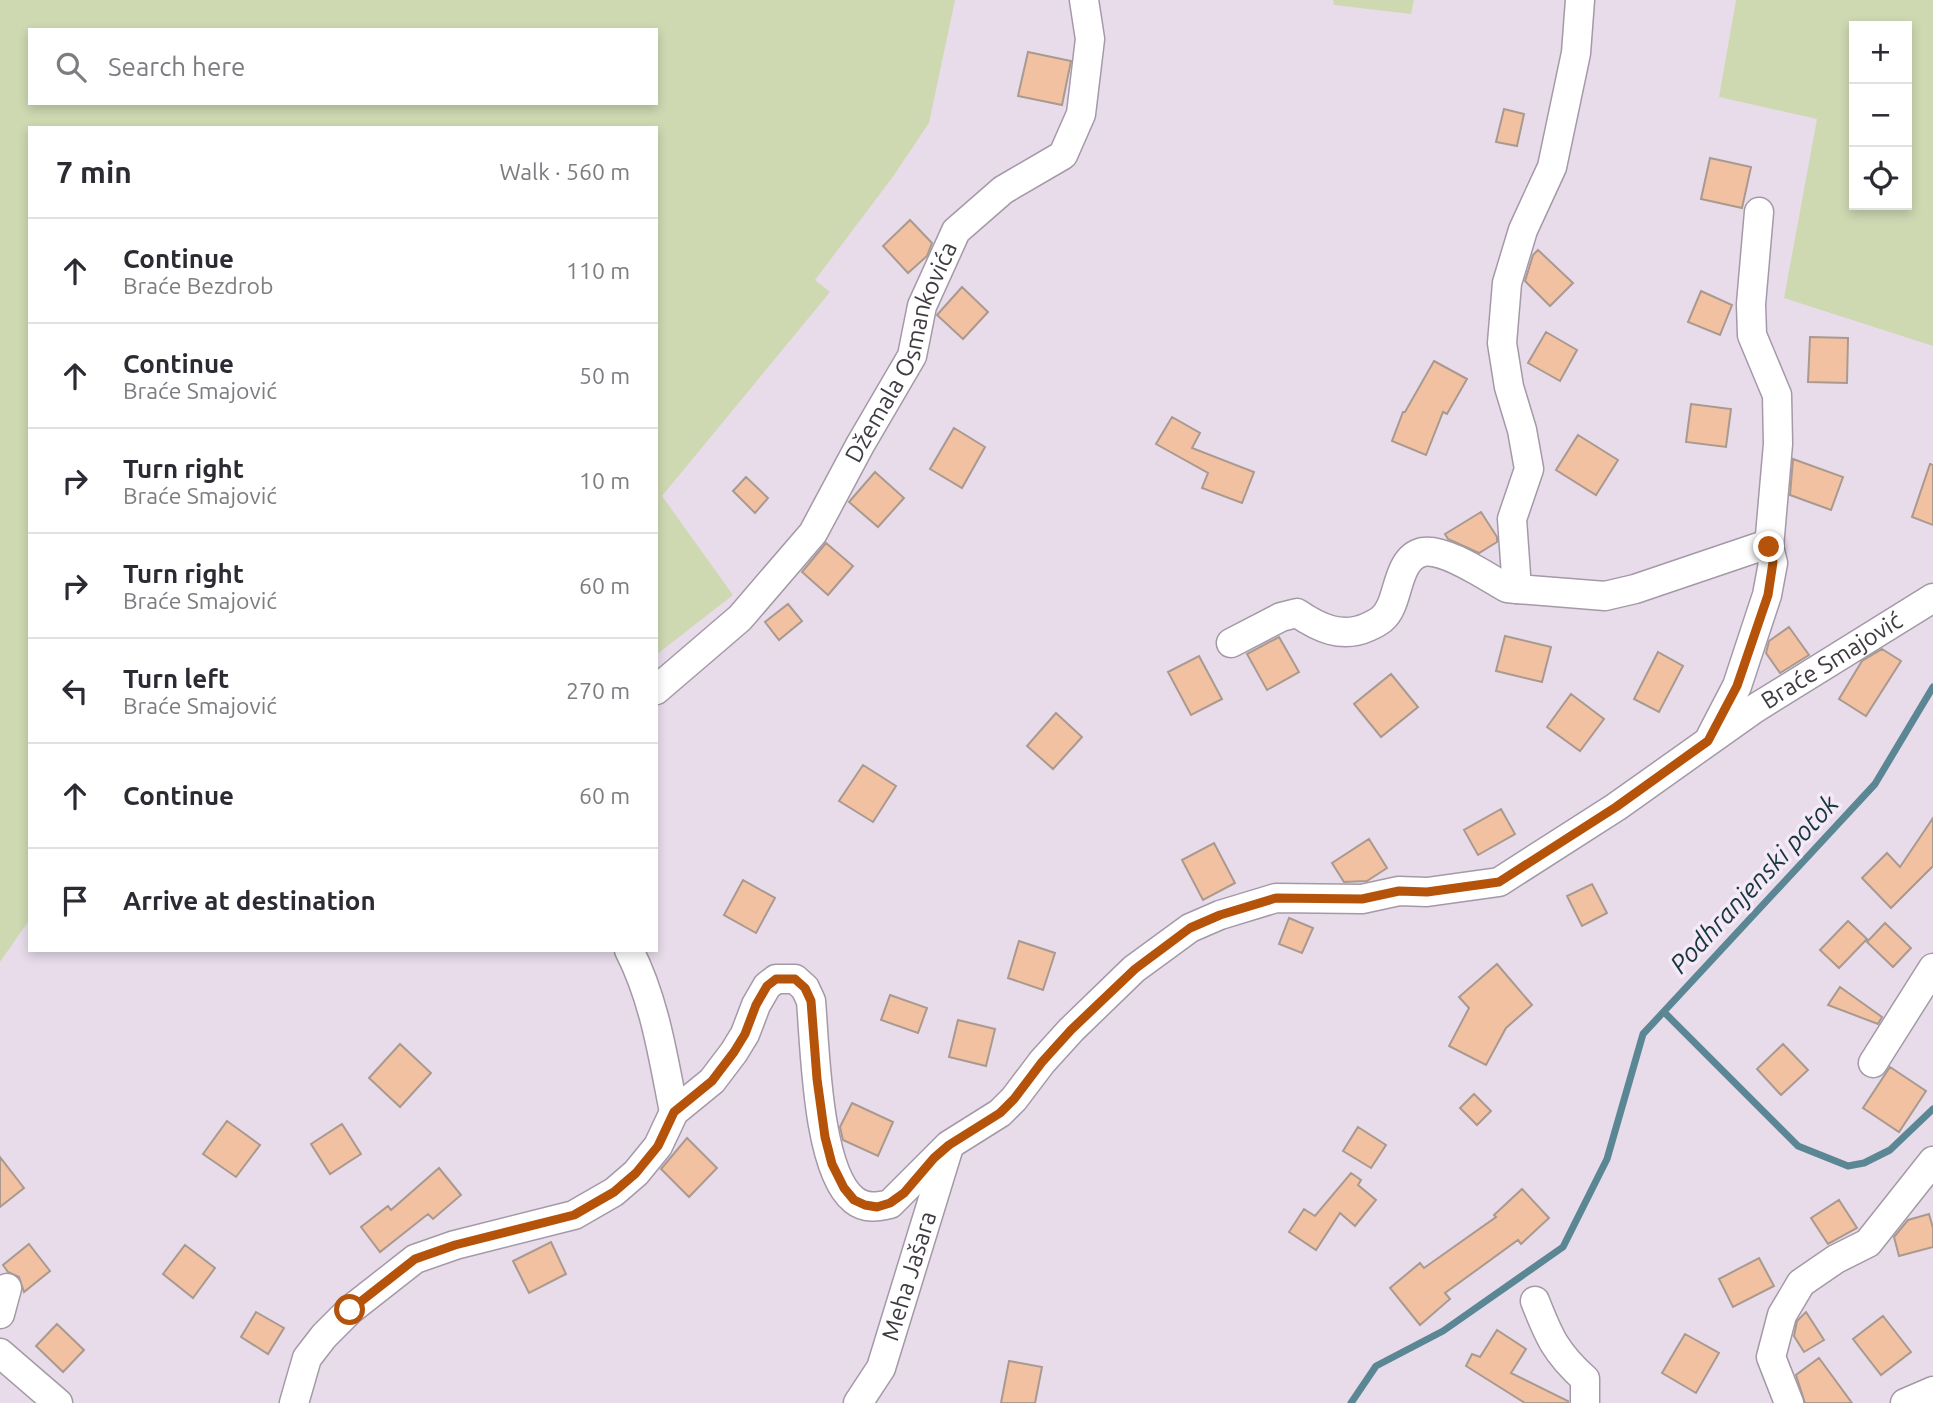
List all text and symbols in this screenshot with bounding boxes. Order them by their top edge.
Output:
map controls [1849,21,1912,210]
button: + [1849,21,1912,84]
search box [28,28,658,105]
icon: search [52,48,90,86]
text: Search here [108,52,245,81]
button: − [1849,84,1912,147]
button: locate [1849,147,1912,210]
text: 7 min [56,155,132,189]
text: Walk · 560 m [499,159,630,184]
street label: Džemala Osmankovića [839,238,962,467]
text: Continue [123,244,234,273]
icon: ahead [56,252,94,290]
text: 110 m [566,258,630,283]
text: Braće Bezdrob [123,273,273,298]
text: Continue [123,349,234,378]
icon: ahead [56,357,94,395]
text: 50 m [579,363,630,388]
text: Braće Smajović [123,378,277,403]
text: Turn right [123,454,244,483]
icon: right [56,462,94,500]
text: 10 m [579,468,630,493]
text: Braće Smajović [123,483,277,508]
route end [1753,531,1784,562]
text: Turn right [123,559,244,588]
icon: right [56,567,94,605]
text: 60 m [579,573,630,598]
text: Braće Smajović [123,588,277,613]
street label: Braće Smajović [1756,607,1907,714]
text: Turn left [123,664,229,693]
icon: left [56,672,94,710]
text: 270 m [566,678,630,703]
text: Braće Smajović [123,693,277,718]
icon: ahead [56,777,94,815]
text: Continue [123,781,234,810]
text: 60 m [579,783,630,808]
water label: Podhranjenski potok [1664,788,1844,979]
icon: arrive [56,882,94,920]
text: Arrive at destination [123,886,376,915]
street label: Meha Jašara [876,1208,941,1344]
route start [334,1294,365,1325]

